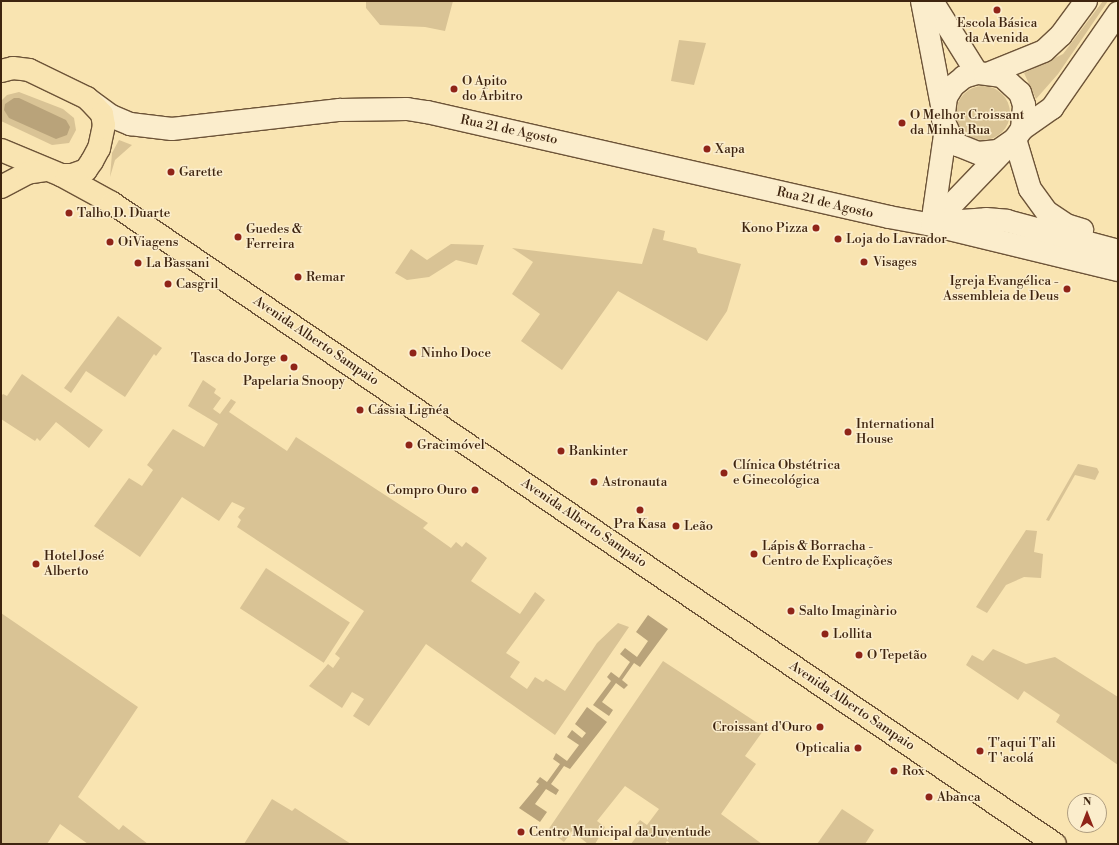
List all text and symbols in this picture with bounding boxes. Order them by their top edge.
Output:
marker: Escola Básica da Avenida [992,5,1002,15]
place label: Escola Básica da Avenida [957,16,1037,47]
place label: O Apito do Árbitro [462,74,523,105]
marker: O Apito do Árbitro [449,84,459,94]
place label: O Melhor Croissant da Minha Rua [910,108,1024,139]
street label: Rua 21 de Agosto [459,112,559,148]
marker: O Melhor Croissant da Minha Rua [897,118,907,128]
place label: Xapa [715,141,745,157]
marker: Xapa [702,144,712,154]
place label: Garette [179,164,223,180]
marker: Garette [166,167,176,177]
street label: Rua 21 de Agosto [775,184,875,222]
place label: Talho D. Duarte [77,205,170,221]
marker: Talho D. Duarte [64,208,74,218]
place label: Kono Pizza [741,220,808,236]
place label: Guedes & Ferreira [246,222,302,253]
marker: Kono Pizza [811,223,821,233]
place label: Loja do Lavrador [846,231,947,247]
marker: Guedes & Ferreira [233,232,243,242]
place label: OiViagens [118,234,178,250]
marker: Loja do Lavrador [833,234,843,244]
marker: OiViagens [105,237,115,247]
place label: Visages [873,254,917,270]
place label: La Bassani [146,255,210,271]
marker: Visages [858,256,870,268]
marker: La Bassani [133,258,143,268]
place label: Remar [306,269,345,285]
marker: Remar [293,272,303,282]
place label: Igreja Evangélica - Assembleia de Deus [943,274,1059,305]
place label: Casgril [176,276,218,292]
marker: Casgril [163,279,173,289]
marker: Igreja Evangélica - Assembleia de Deus [1062,284,1072,294]
street label: Avenida Alberto Sampaio [250,293,382,389]
place label: Ninho Doce [421,345,491,361]
marker: Ninho Doce [408,348,418,358]
place label: Tasca do Jorge [191,350,276,366]
marker: Tasca do Jorge [279,353,289,363]
marker: Papelaria Snoopy [289,362,299,372]
place label: Papelaria Snoopy [243,373,345,389]
place label: Cássia Lignéa [368,402,449,418]
marker: Cássia Lignéa [355,405,365,415]
place label: International House [856,417,934,448]
marker: International House [843,427,853,437]
place label: Gracimóvel [417,437,485,453]
marker: Gracimóvel [404,440,414,450]
place label: Bankinter [569,443,628,459]
marker: Bankinter [556,446,566,456]
place label: Clínica Obstétrica e Ginecológica [733,458,840,489]
marker: Clínica Obstétrica e Ginecológica [718,467,730,479]
place label: Astronauta [602,474,667,490]
street label: Avenida Alberto Sampaio [518,475,650,571]
marker: Astronauta [589,477,599,487]
place label: Compro Ouro [386,482,467,498]
marker: Compro Ouro [470,485,480,495]
marker: Pra Kasa [635,505,645,515]
place label: Pra Kasa [614,516,666,532]
place label: Leão [684,518,713,534]
marker: Leão [671,521,681,531]
place label: Lápis & Borracha - Centro de Explicações [762,539,892,570]
place label: Hotel José Alberto [44,549,104,580]
marker: Lápis & Borracha - Centro de Explicações [749,549,759,559]
marker: Hotel José Alberto [31,559,41,569]
place label: Salto Imaginàrio [799,603,897,619]
marker: Salto Imaginàrio [786,606,796,616]
place label: Lollita [833,626,872,642]
marker: Lollita [820,629,830,639]
place label: O Tepetão [867,647,927,663]
marker: O Tepetão [854,650,864,660]
street label: Avenida Alberto Sampaio [786,658,918,754]
place label: Croissant d'Ouro [712,719,812,735]
marker: Croissant d'Ouro [815,722,825,732]
place label: T'aqui T'ali T 'acolá [988,736,1056,767]
place label: Opticalia [796,740,850,756]
marker: Opticalia [853,743,863,753]
marker: T'aqui T'ali T 'acolá [975,746,985,756]
place label: Rox [902,763,925,779]
marker: Rox [889,766,899,776]
place label: Abanca [937,789,981,805]
marker: Abanca [924,792,934,802]
north arrow [1067,793,1107,833]
text: N [1083,795,1091,809]
place label: Centro Municipal da Juventude [529,824,711,840]
marker: Centro Municipal da Juventude [516,827,526,837]

